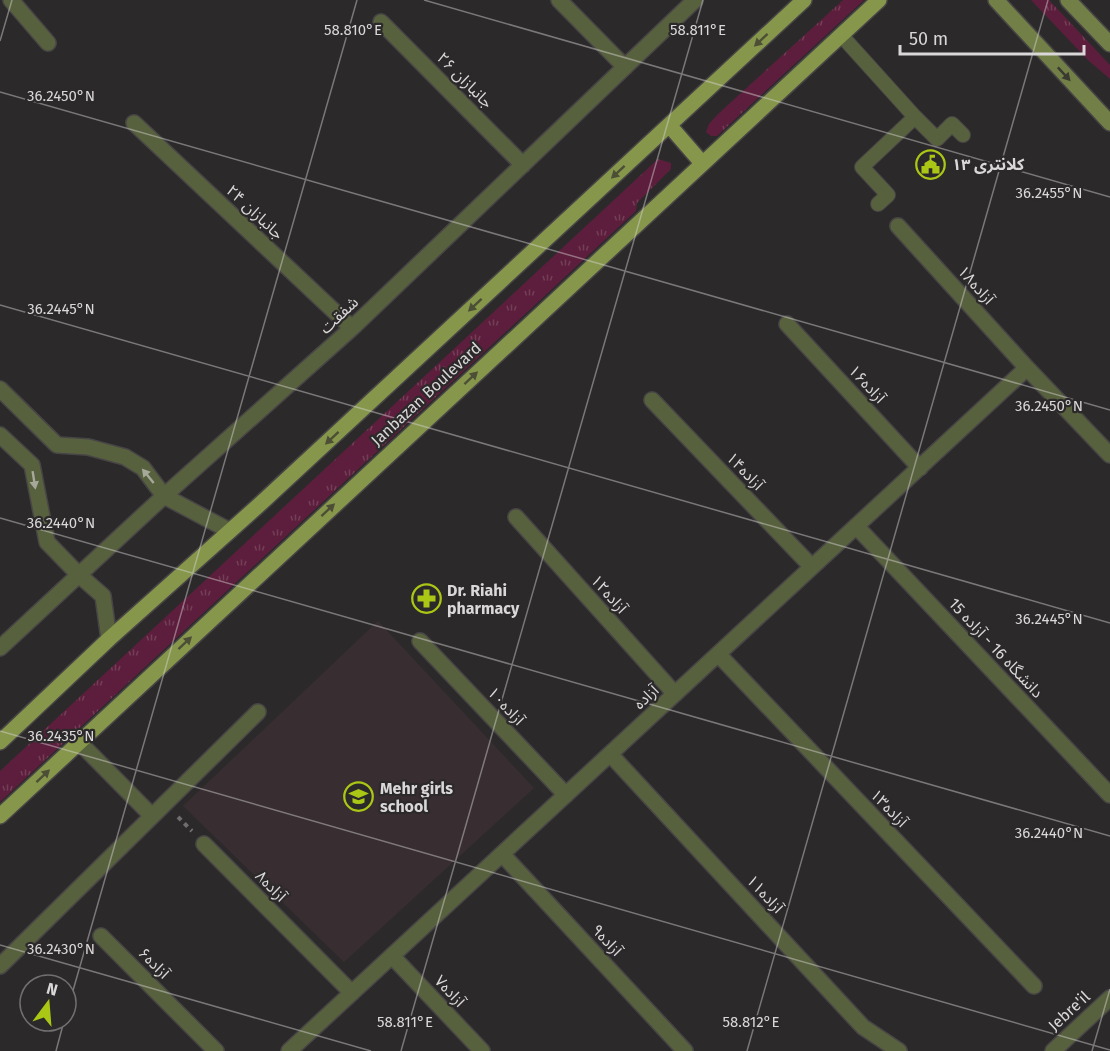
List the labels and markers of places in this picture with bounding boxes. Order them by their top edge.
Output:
public building icon: کلانتری ۱۳ [915,148,947,180]
place label: کلانتری ۱۳ [952,155,1025,174]
place label: Dr. Riahi pharmacy [447,581,520,618]
pharmacy icon: Dr. Riahi pharmacy [410,583,442,615]
place label: Mehr girls school [380,779,453,816]
school or university icon: Mehr girls school [343,781,375,813]

